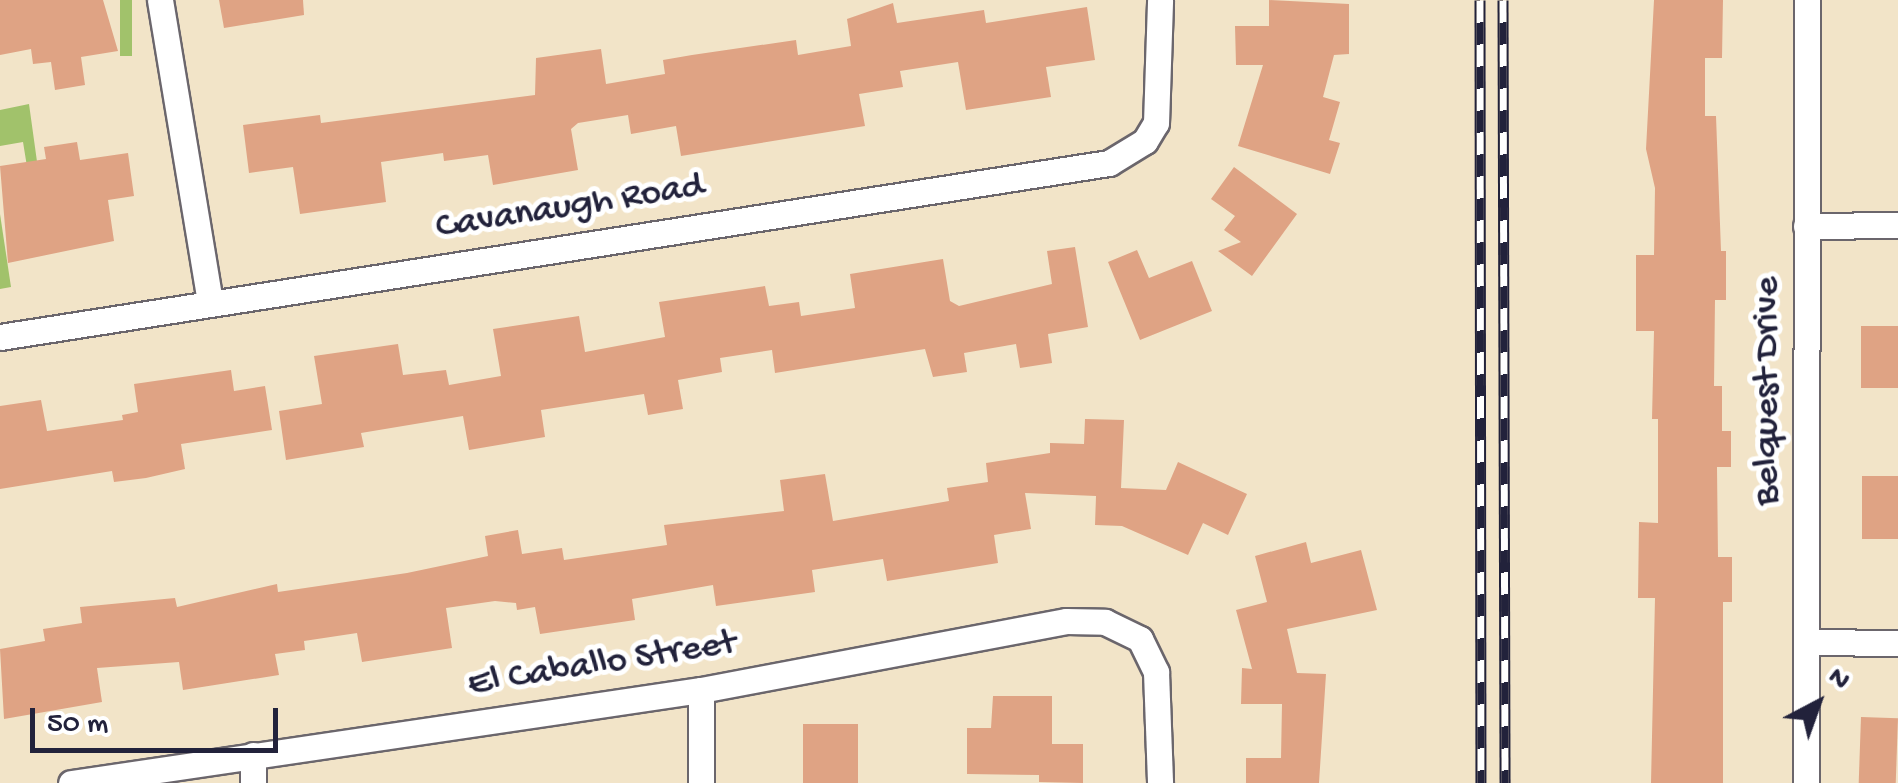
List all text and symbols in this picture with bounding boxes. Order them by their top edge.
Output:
street label: Cavanaugh Road [433,164,707,252]
street label: Belquest Drive [1746,277,1792,505]
street label: El Caballo Street [465,621,739,709]
north arrow [1768,653,1868,753]
text: N [1820,662,1856,698]
scale bar [35,688,282,750]
text: 50 m [47,708,108,743]

